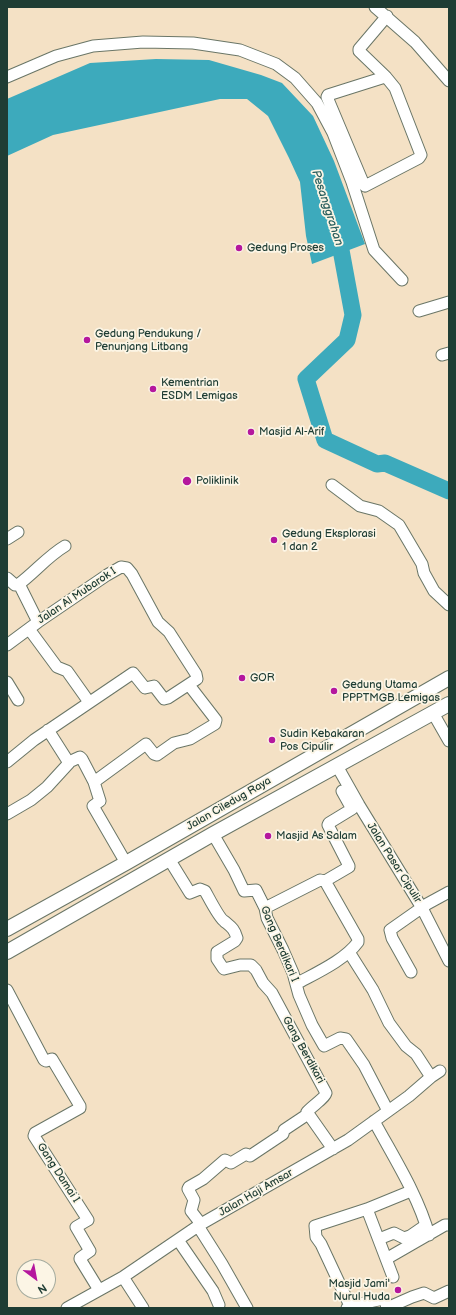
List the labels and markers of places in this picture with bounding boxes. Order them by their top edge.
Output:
place label: Gedung Proses [247,241,324,255]
marker: Gedung Proses [234,243,244,253]
place label: Gedung Pendukung / Penunjang Litbang [95,327,201,353]
marker: Gedung Pendukung / Penunjang Litbang [82,335,92,345]
place label: Kementrian ESDM Lemigas [161,376,238,402]
marker: Kementrian ESDM Lemigas [148,384,158,394]
place label: Masjid Al-Arif [259,425,324,439]
marker: Masjid Al-Arif [246,427,256,437]
place label: Poliklinik [196,474,238,488]
marker: Poliklinik [181,475,193,487]
place label: Gedung Eksplorasi 1 dan 2 [282,527,376,553]
marker: Gedung Eksplorasi 1 dan 2 [269,535,279,545]
place label: GOR [250,671,274,685]
marker: GOR [237,673,247,683]
place label: Gedung Utama PPPTMGB Lemigas [342,678,440,704]
marker: Gedung Utama PPPTMGB Lemigas [329,686,339,696]
place label: Sudin Kebakaran Pos Cipulir [280,727,364,753]
marker: Sudin Kebakaran Pos Cipulir [267,735,277,745]
place label: Masjid As Salam [276,829,357,843]
marker: Masjid As Salam [263,831,273,841]
place label: Masjid Jami' Nurul Huda [328,1277,390,1303]
marker: Masjid Jami' Nurul Huda [393,1285,403,1295]

